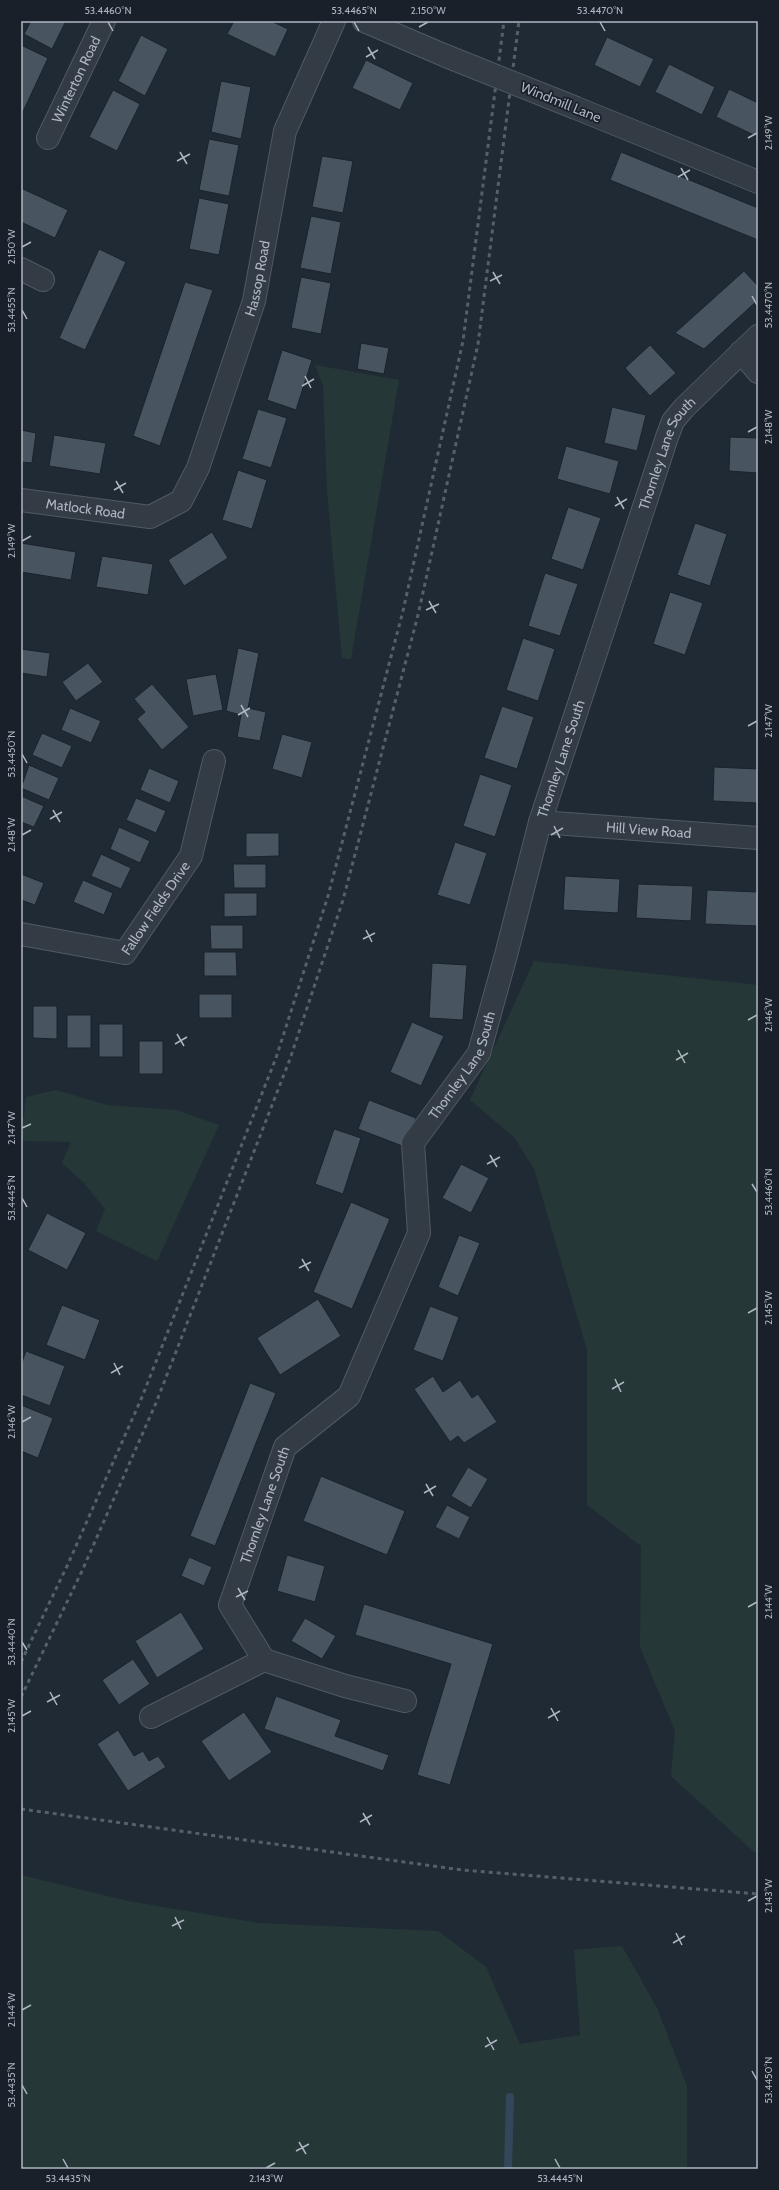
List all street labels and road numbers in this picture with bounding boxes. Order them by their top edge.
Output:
street label: Winterton Road [48,33,104,126]
street label: Windmill Lane [518,78,604,126]
street label: Hassop Road [240,239,274,319]
street label: Thornley Lane South [635,393,699,512]
street label: Matlock Road [45,494,126,523]
street label: Thornley Lane South [533,698,589,820]
street label: Hill View Road [605,818,692,842]
street label: Fallow Fields Drive [117,858,194,958]
street label: Thornley Lane South [424,1009,499,1123]
street label: Thornley Lane South [236,1444,293,1566]

